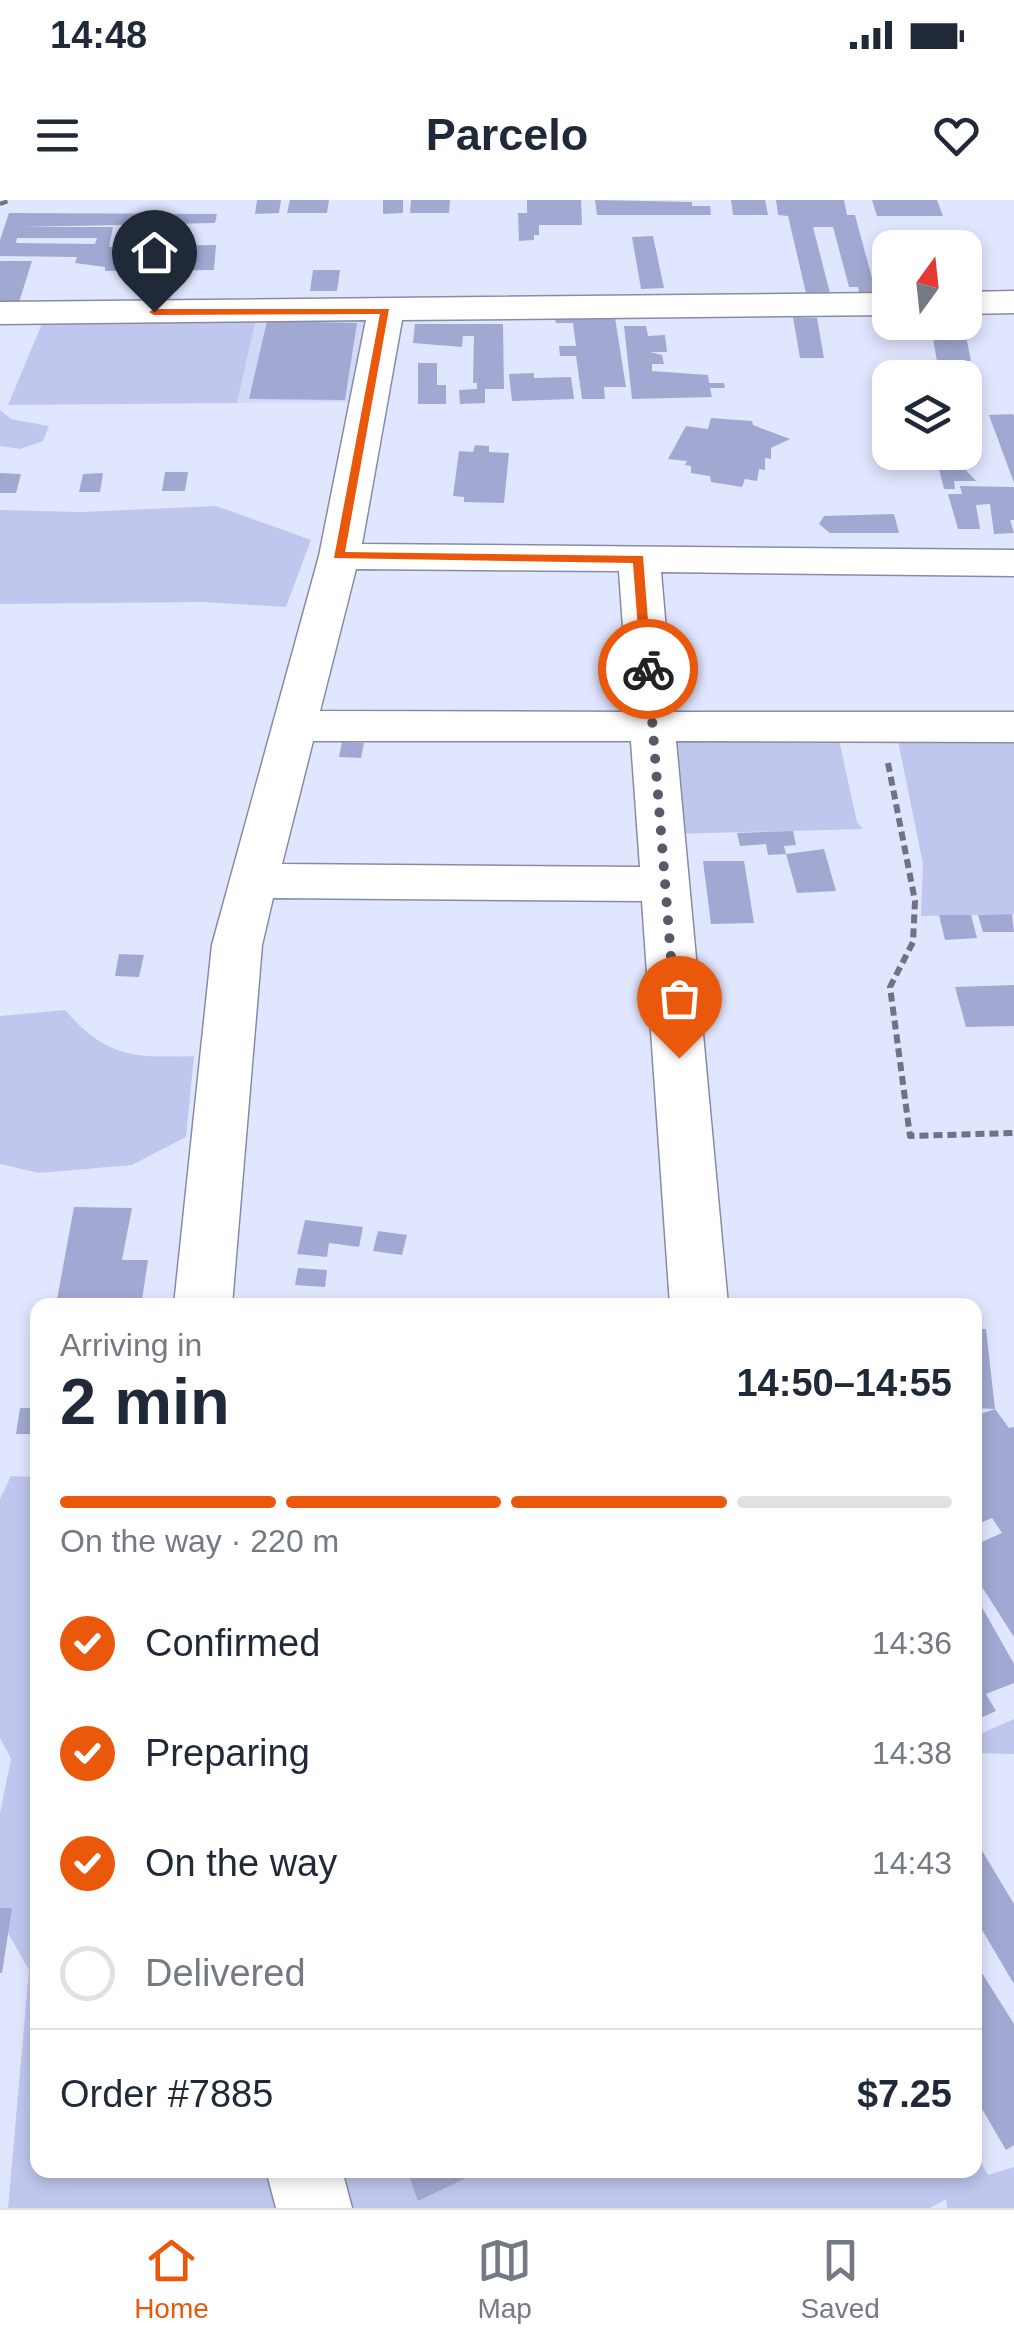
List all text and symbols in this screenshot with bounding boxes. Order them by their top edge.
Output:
text: 14:48 [50,14,147,56]
icon: menu [30,108,85,163]
icon: heart [929,108,984,163]
text: Parcelo [426,109,588,160]
pin [112,210,197,313]
icon: home [127,225,182,280]
north arrow [872,230,982,340]
map controls [872,230,982,470]
button: layers [872,360,982,470]
courier [598,619,698,719]
icon: bike [621,642,676,697]
pin [637,956,722,1059]
icon: bag [652,971,707,1026]
text: Arriving in [60,1327,202,1363]
text: 14:50–14:55 [736,1362,952,1404]
text: 2 min [60,1365,230,1438]
text: On the way · 220 m [60,1523,339,1559]
icon: check [60,1616,115,1671]
text: Confirmed [145,1622,320,1664]
text: 14:36 [872,1625,952,1661]
icon: check [60,1726,115,1781]
text: Preparing [145,1732,310,1774]
text: 14:38 [872,1735,952,1771]
icon: check [60,1836,115,1891]
text: On the way [145,1842,337,1884]
text: 14:43 [872,1845,952,1881]
text: Delivered [145,1952,306,1994]
text: Order #7885 [60,2073,273,2115]
text: $7.25 [857,2073,952,2115]
tab: Home [134,2233,209,2325]
tab: Map [477,2233,532,2325]
tab: Saved [800,2233,880,2325]

